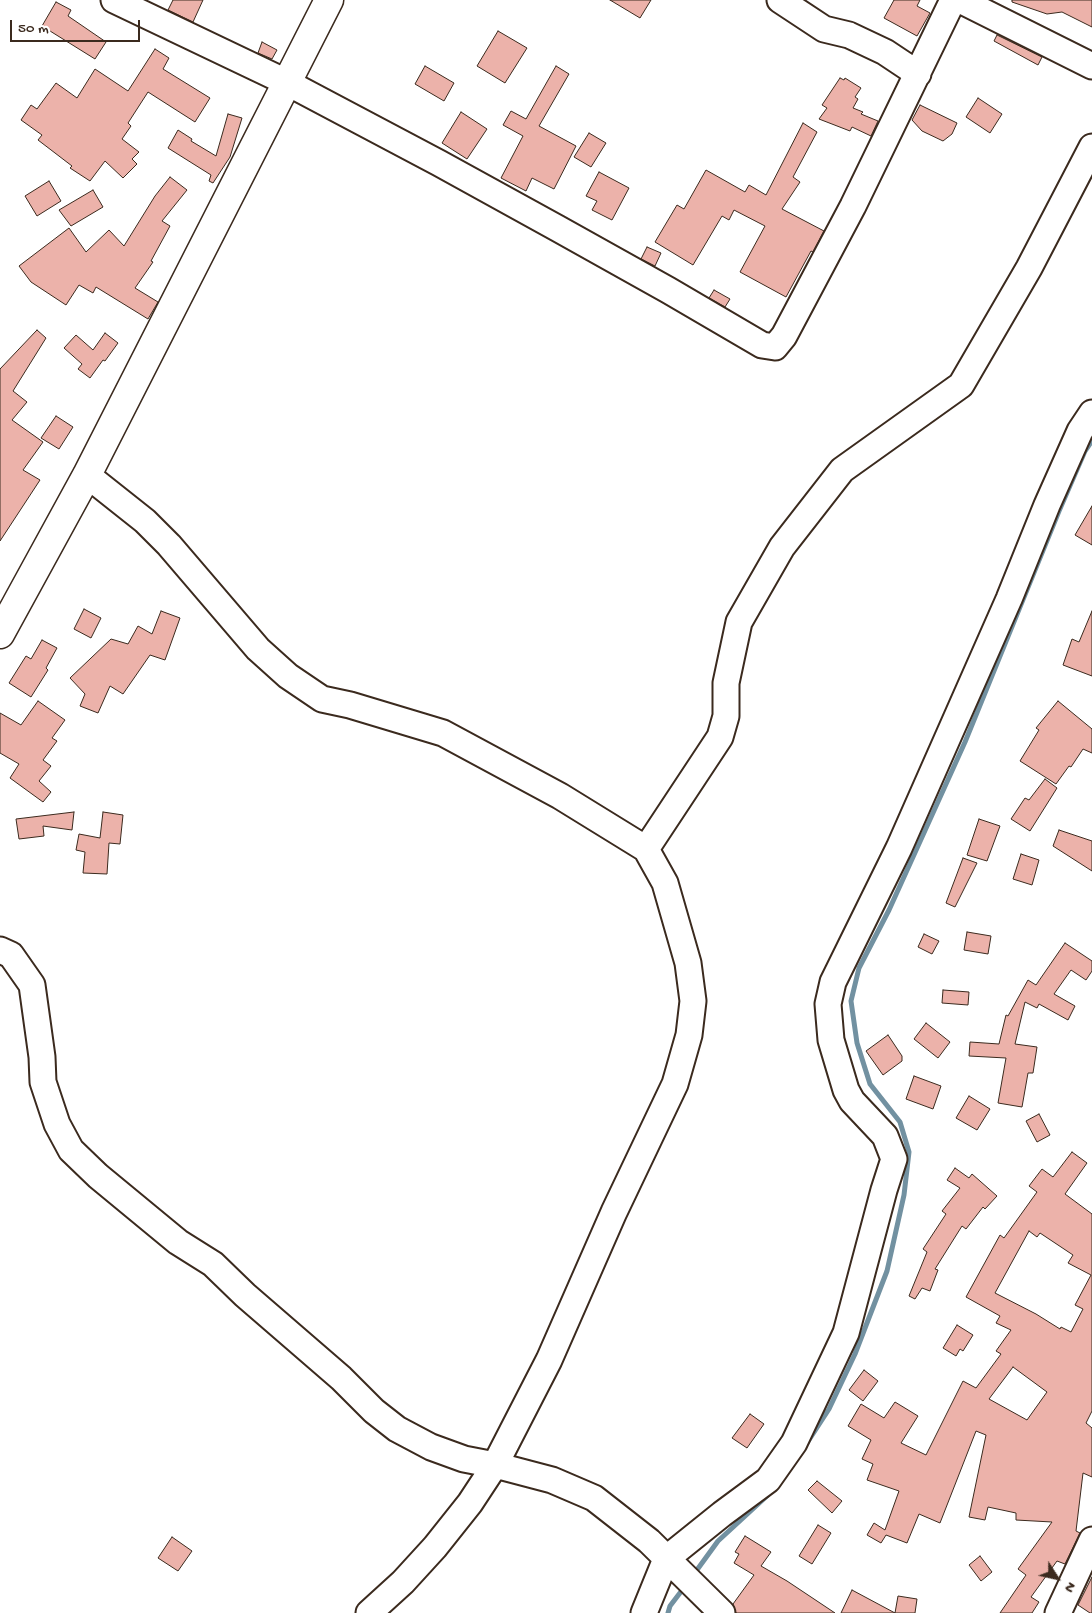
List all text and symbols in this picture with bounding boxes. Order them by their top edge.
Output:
scale bar [12,10,142,42]
text: 50 m [18,20,49,38]
north arrow [1032,1553,1082,1603]
text: N [1060,1578,1079,1596]

